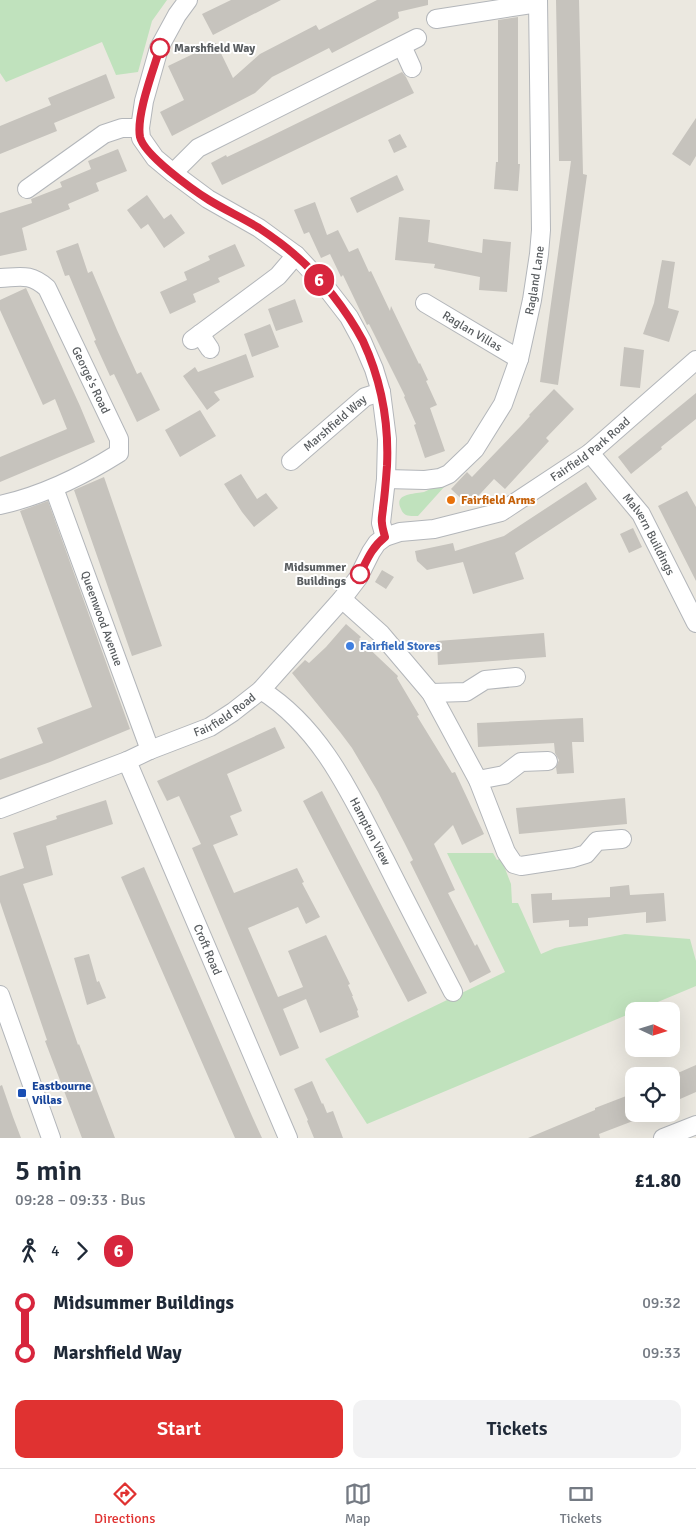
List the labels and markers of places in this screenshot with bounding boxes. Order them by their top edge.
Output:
marker: Marshfield Way [150,38,170,58]
place label: Marshfield Way [174,41,255,56]
place label: Fairfield Arms [461,493,536,508]
marker: Fairfield Arms [445,494,457,506]
place label: Midsummer Buildings [284,560,347,589]
marker: Midsummer Buildings [350,564,370,584]
place label: Fairfield Stores [360,639,441,654]
marker: Fairfield Stores [344,640,356,652]
place label: Eastbourne Villas [32,1079,91,1108]
marker: Eastbourne Villas [16,1087,28,1099]

